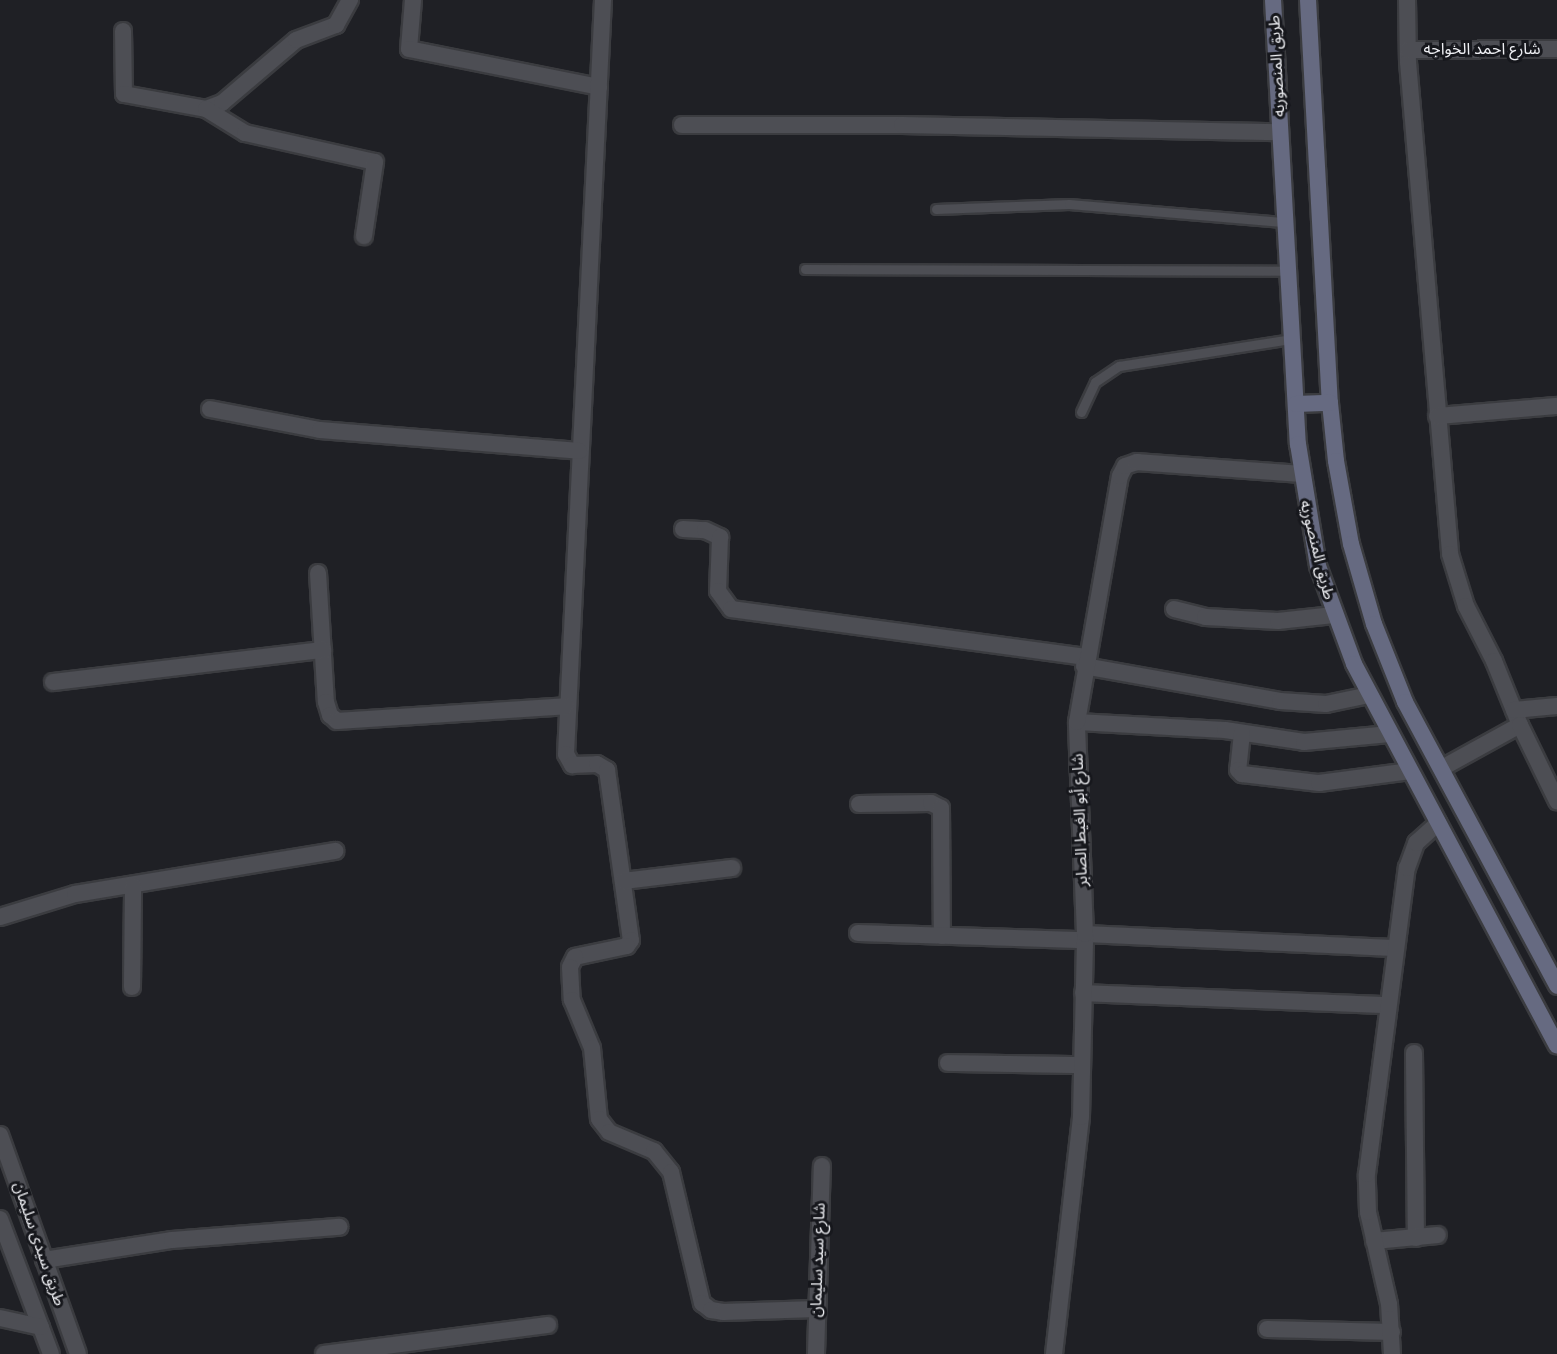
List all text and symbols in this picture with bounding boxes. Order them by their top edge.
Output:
street label: طريق المنصوريه [1265,15,1289,117]
street label: شارع احمد الخواجه [1423,39,1541,59]
street label: طريق المنصوريه [1295,498,1339,602]
street label: شارع أبو الغيط الصابر [1068,753,1092,887]
street label: طريق سيدى سليمان [9,1179,69,1309]
street label: شارع سيد سليمان [806,1202,830,1318]

